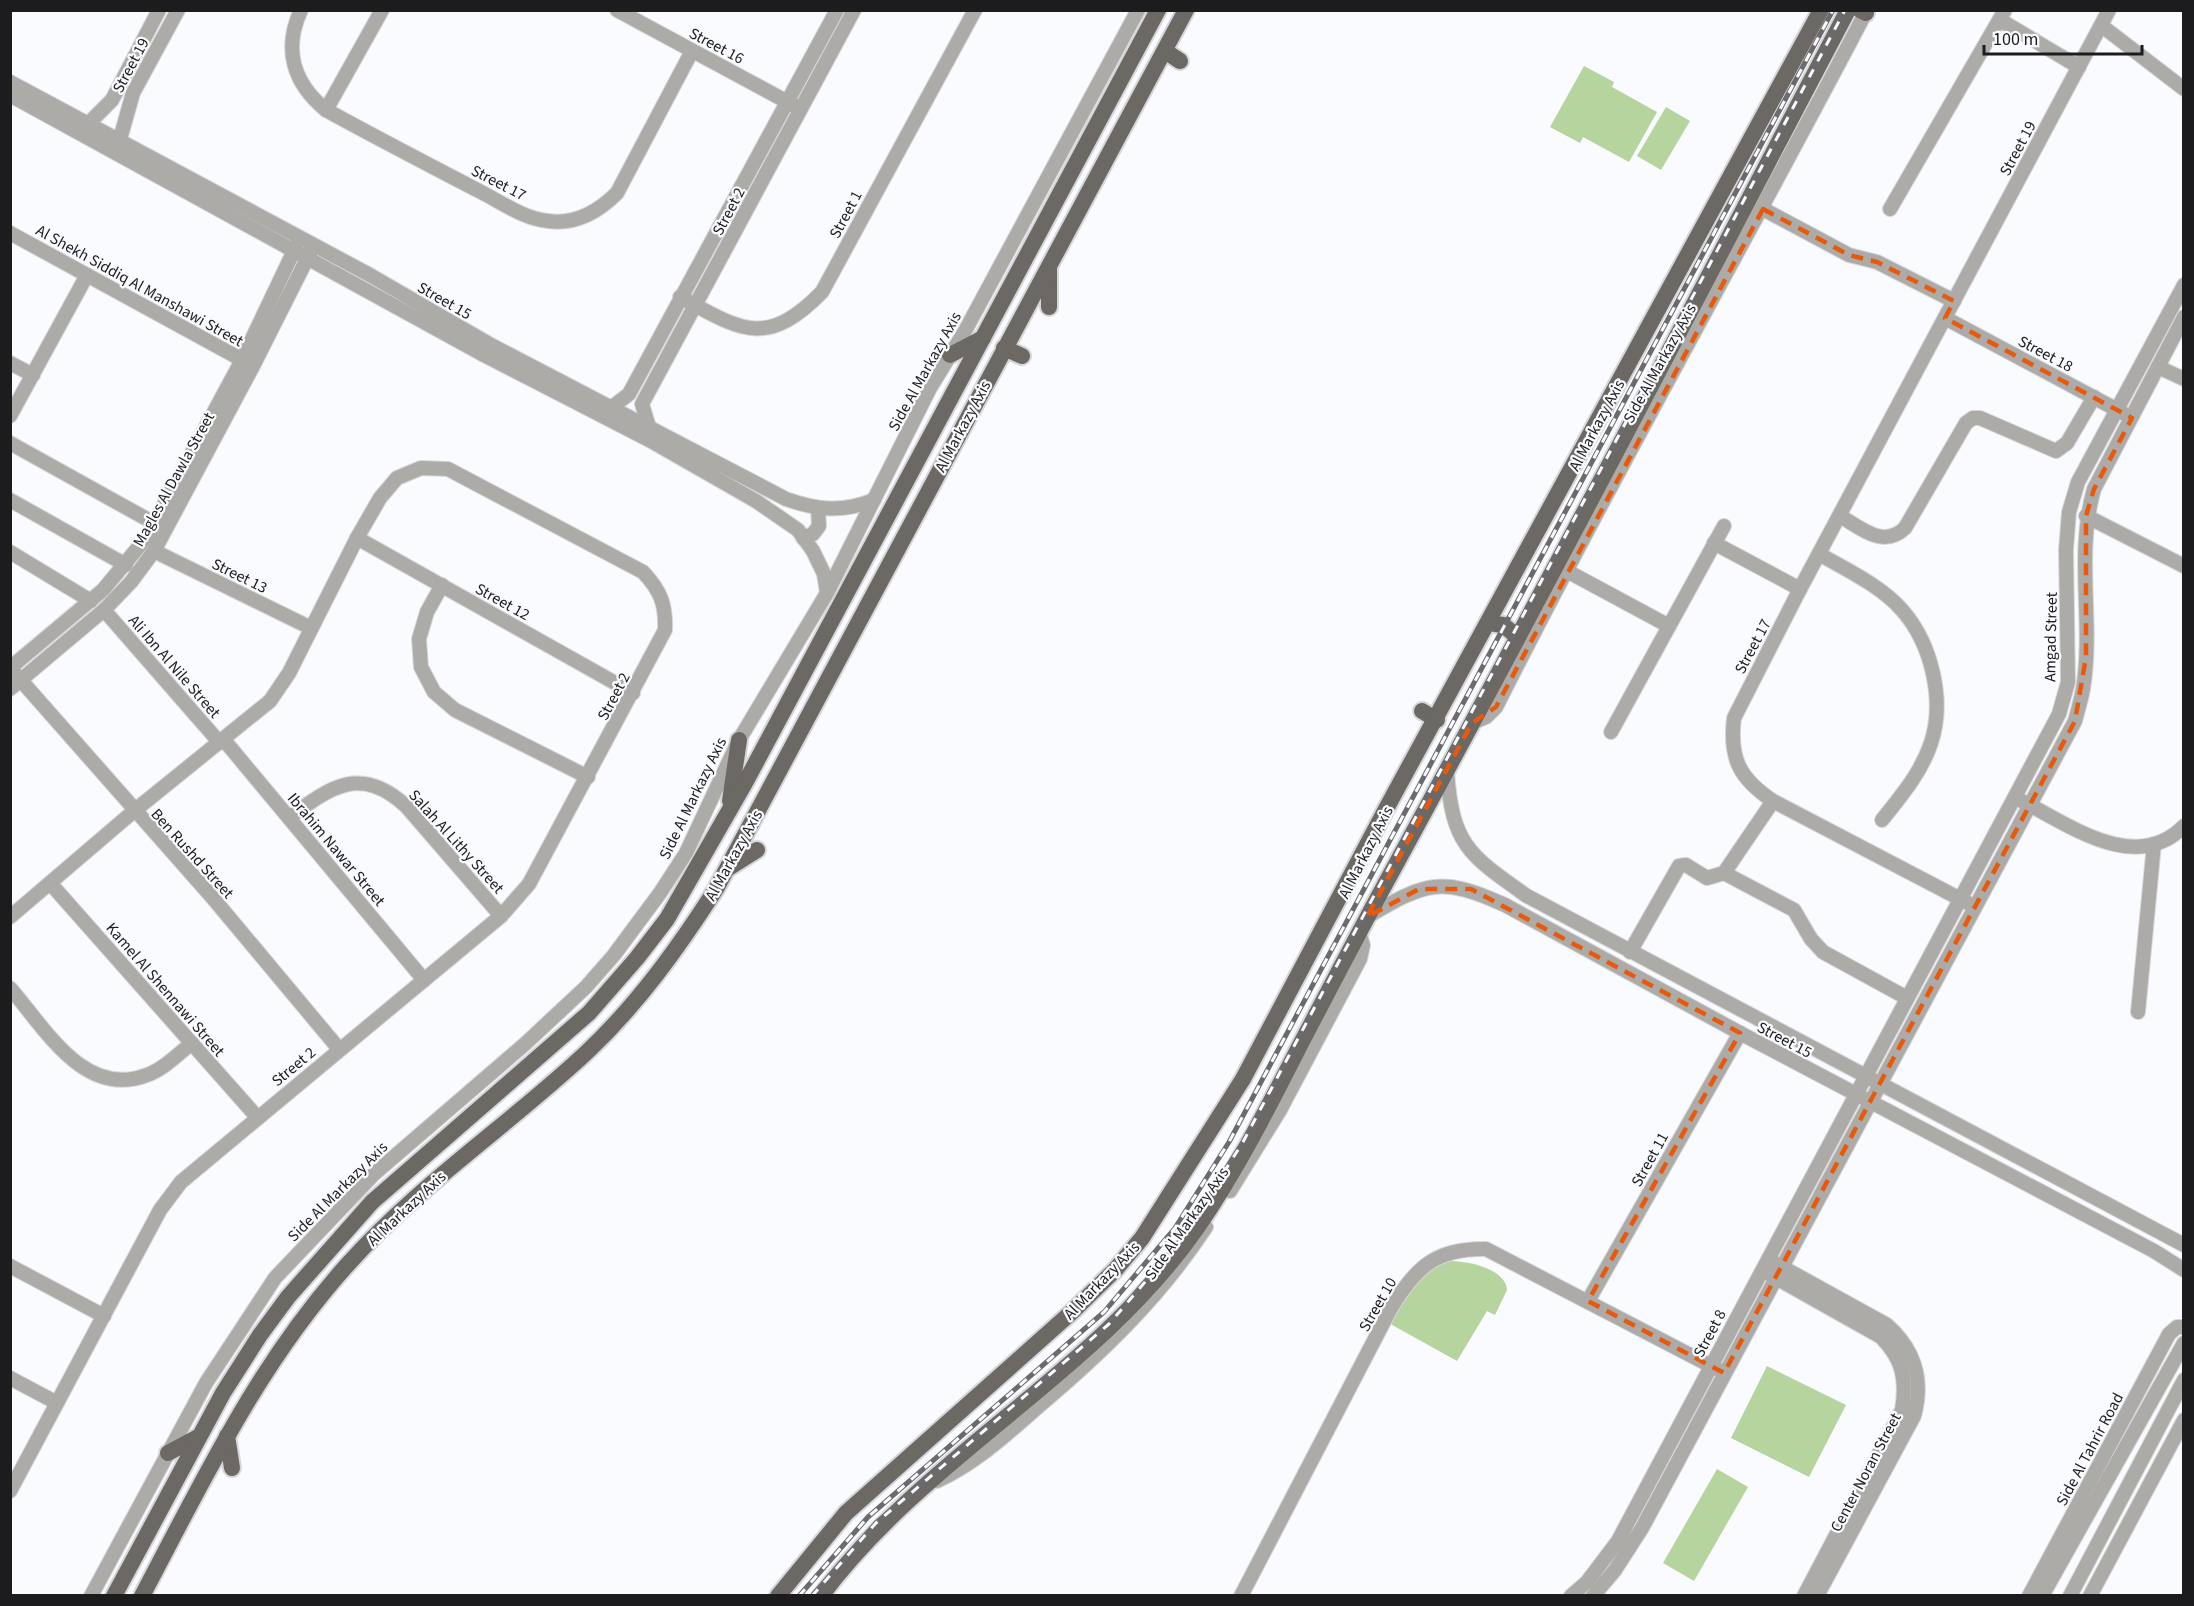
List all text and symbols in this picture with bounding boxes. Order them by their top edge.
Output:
scale bar [1984,18,2142,56]
street label: Street 16 [685,22,748,70]
text: 100 m [1993,27,2038,52]
street label: Street 19 [107,34,155,97]
street label: Street 19 [1994,117,2042,180]
street label: Street 17 [467,160,530,206]
street label: Street 2 [707,184,751,239]
street label: Street 1 [824,187,868,242]
street label: Al Shekh Siddiq Al Manshawi Street [32,220,248,352]
street label: Street 15 [413,277,476,325]
street label: Side Al Markazy Axis [1618,300,1702,427]
street label: Side Al Markazy Axis [883,308,965,434]
street label: Street 18 [2014,330,2077,378]
street label: Al Markazy Axis [1563,376,1630,475]
street label: Al Markazy Axis [930,377,994,475]
street label: Magles Al Dawla Street [128,408,220,551]
street label: Street 13 [208,553,271,599]
street label: Street 12 [471,578,534,626]
street label: Amgad Street [2039,591,2063,682]
street label: Ali Ibn Al Nile Street [123,610,226,724]
street label: Street 17 [1729,615,1777,678]
street label: Street 2 [592,669,636,724]
street label: Side Al Markazy Axis [654,733,732,863]
street label: Salah Al Lithy Street [404,785,509,899]
street label: Ibrahim Nawar Street [282,788,391,912]
street label: Al Markazy Axis [1333,802,1399,902]
street label: Ben Rushd Street [146,804,239,904]
street label: Al Markazy Axis [700,806,768,905]
street label: Kamel Al Shennawi Street [101,918,230,1062]
street label: Street 15 [1753,1016,1816,1064]
street label: Street 2 [267,1042,320,1092]
street label: Street 11 [1626,1128,1674,1191]
street label: Side Al Markazy Axis [283,1137,393,1247]
street label: Side Al Markazy Axis [1140,1162,1234,1285]
street label: Al Markazy Axis [362,1166,451,1251]
street label: Al Markazy Axis [1059,1237,1145,1325]
street label: Street 10 [1354,1273,1402,1336]
street label: Street 8 [1688,1306,1732,1361]
street label: Side Al Tahrir Road [2051,1389,2129,1510]
street label: Center Noran Street [1825,1409,1907,1536]

